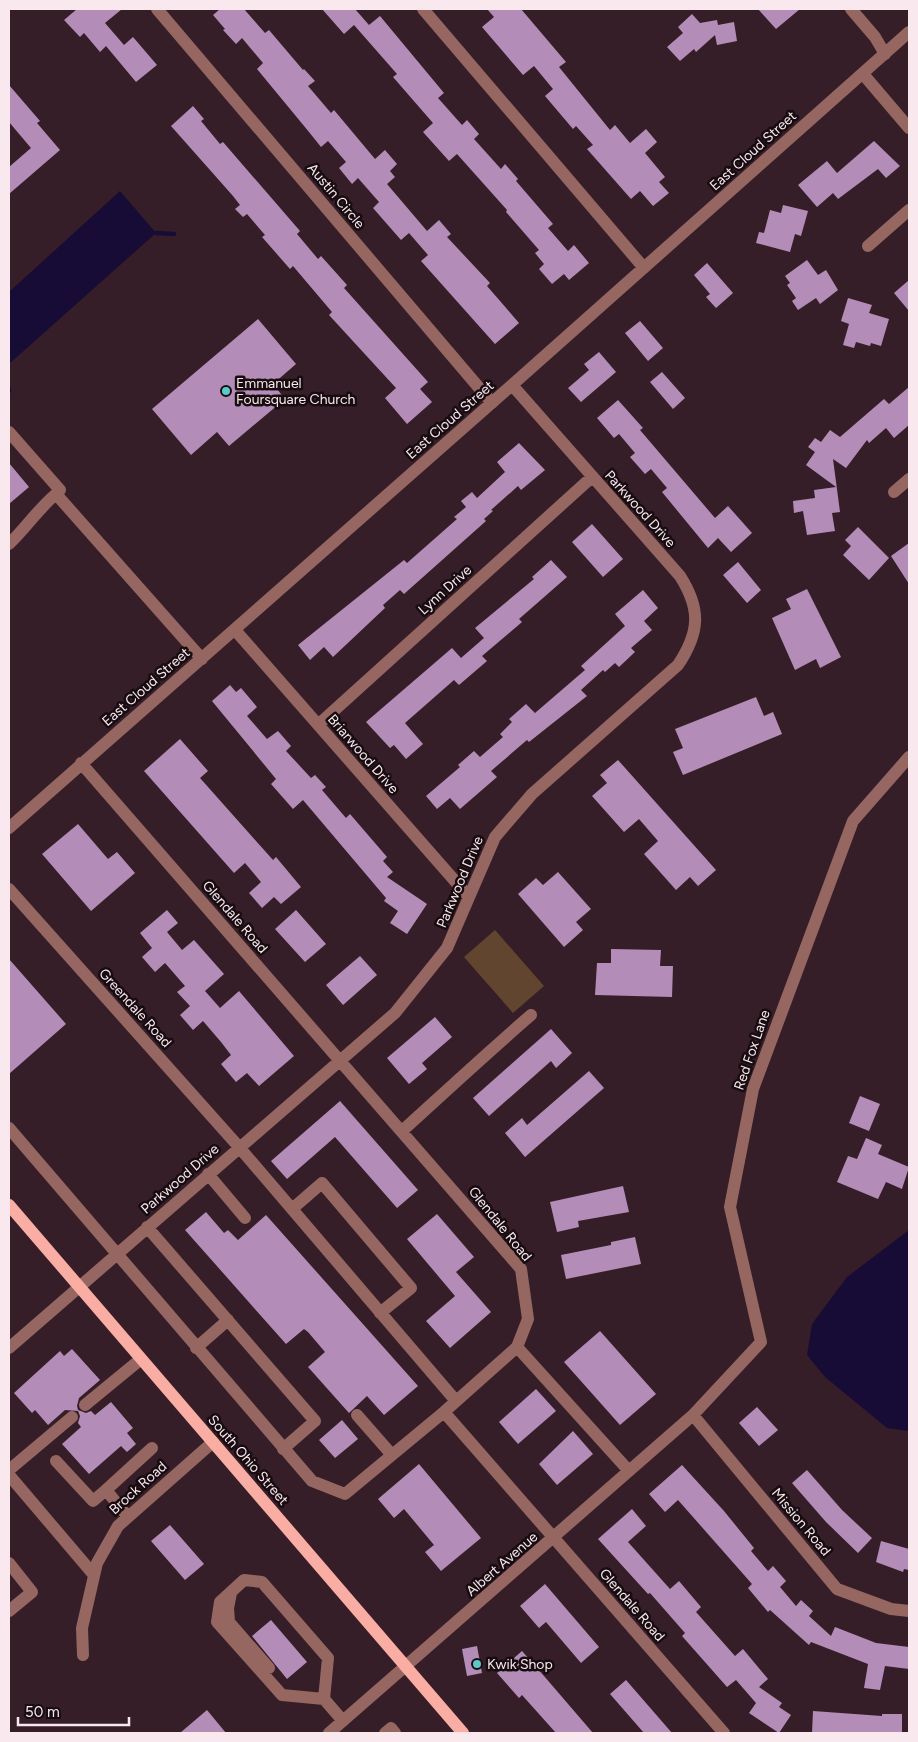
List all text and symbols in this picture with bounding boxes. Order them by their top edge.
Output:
street label: East Cloud Street [706,108,800,194]
street label: Austin Circle [304,160,368,232]
place label: Emmanuel Foursquare Church [236,375,356,408]
street label: East Cloud Street [403,377,497,463]
marker: Emmanuel Foursquare Church [220,385,232,397]
street label: Parkwood Drive [601,467,679,551]
street label: Lynn Drive [415,561,475,618]
street label: East Cloud Street [99,644,193,730]
street label: Briarwood Drive [324,711,402,797]
street label: Parkwood Drive [433,833,487,930]
street label: Glendale Road [199,877,271,957]
street label: Greendale Road [95,965,175,1051]
street label: Red Fox Lane [730,1007,774,1092]
street label: Parkwood Drive [138,1140,223,1217]
street label: Glendale Road [465,1183,535,1265]
street label: South Ohio Street [204,1411,292,1509]
street label: Brock Road [106,1458,170,1518]
street label: Mission Road [768,1485,834,1559]
street label: Albert Avenue [463,1528,542,1600]
street label: Glendale Road [596,1565,668,1645]
place label: Kwik Shop [487,1656,553,1673]
marker: Kwik Shop [471,1658,483,1670]
scale bar [18,1694,129,1726]
text: 50 m [25,1703,60,1721]

